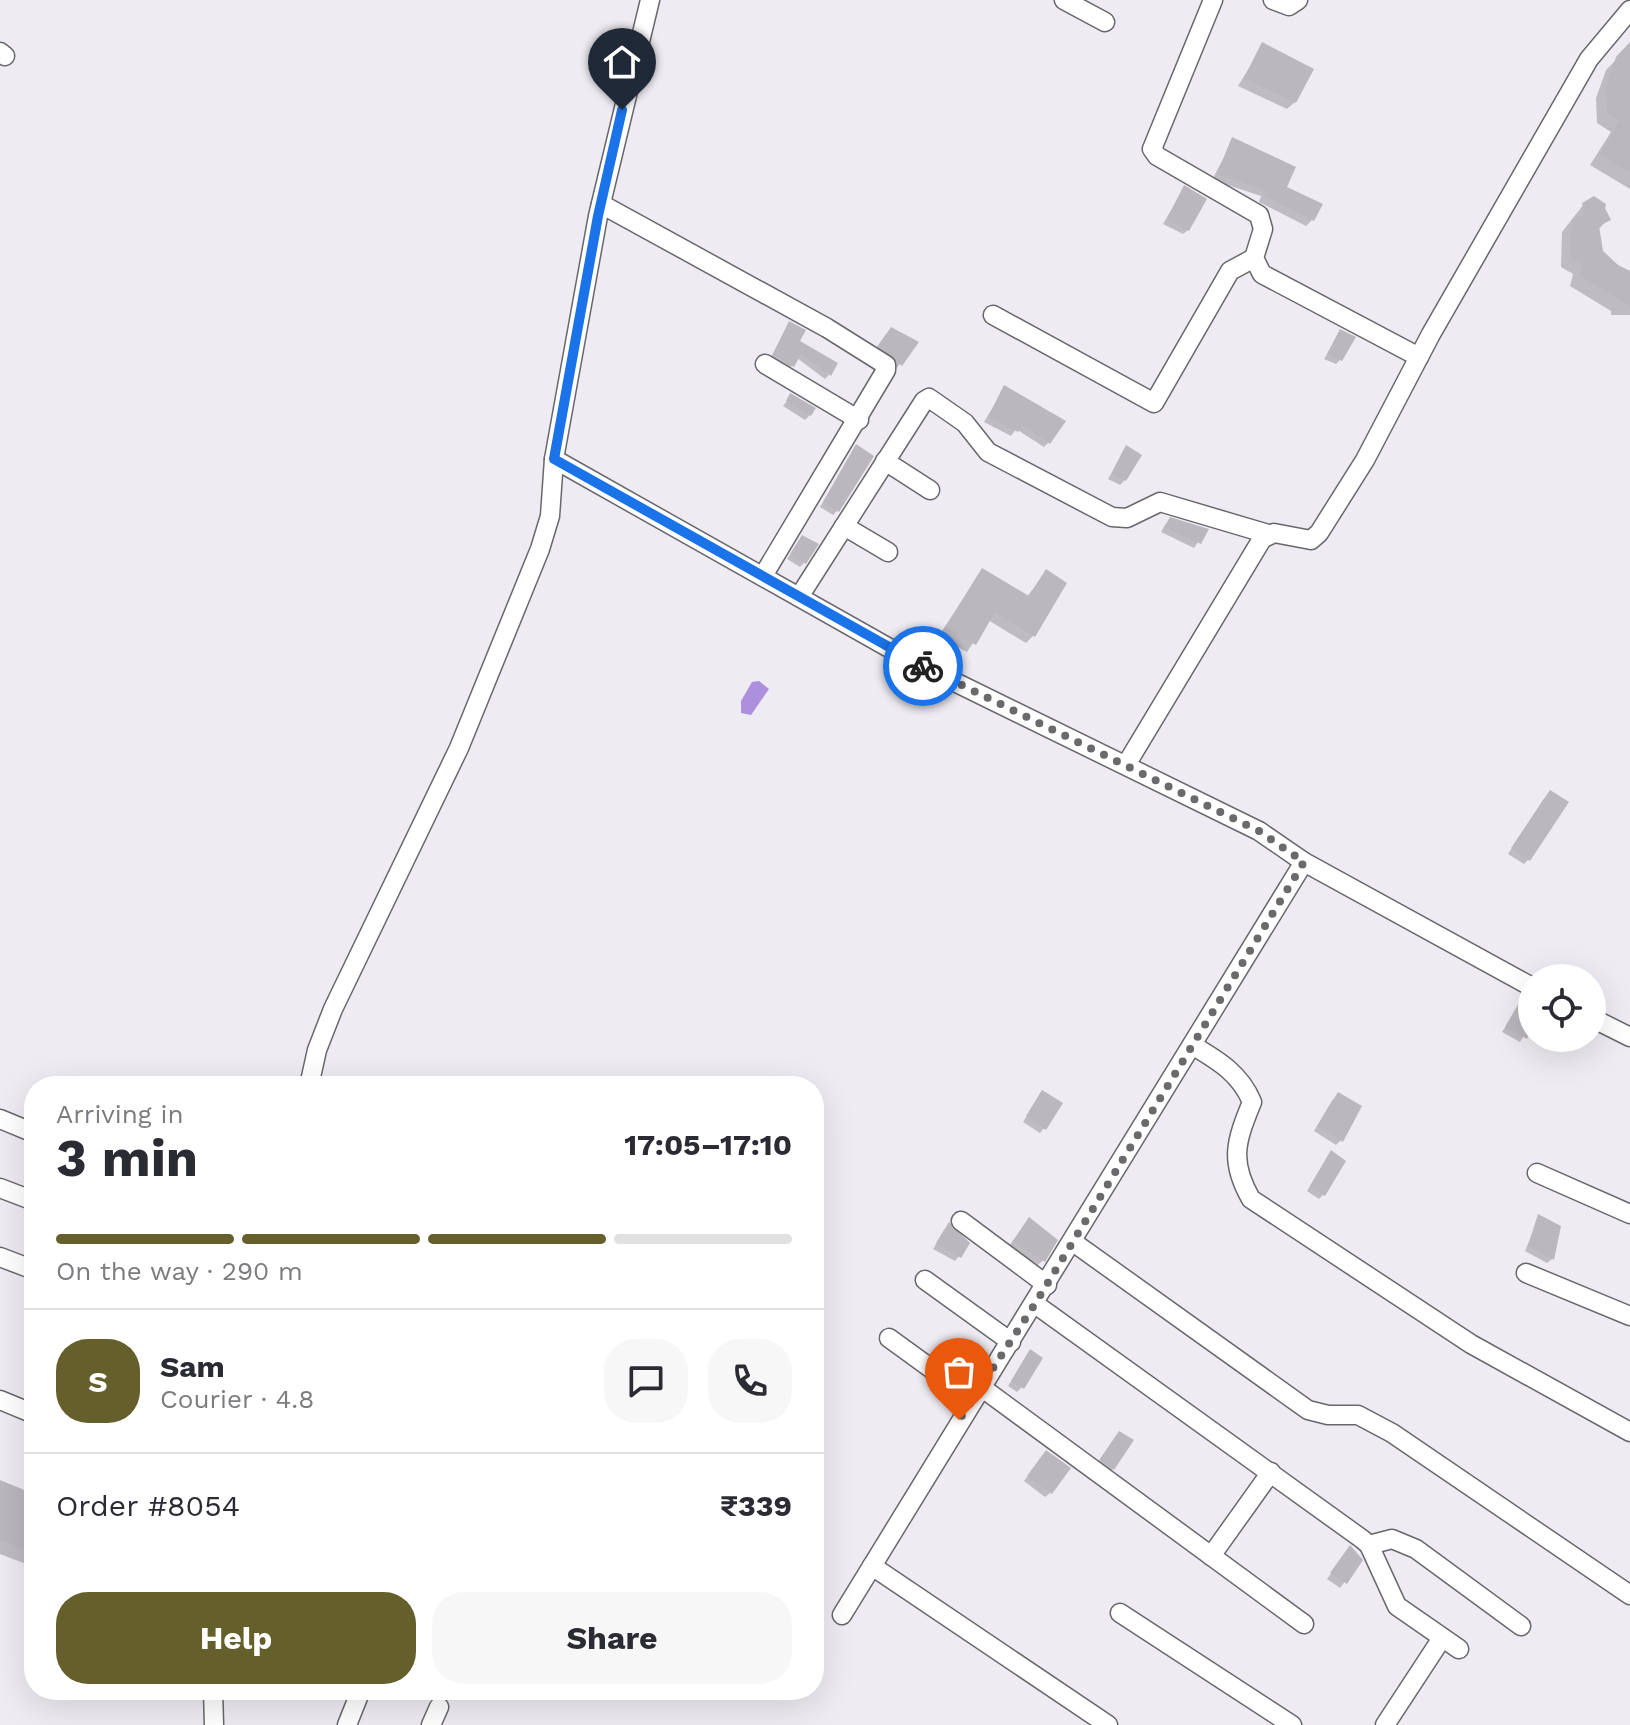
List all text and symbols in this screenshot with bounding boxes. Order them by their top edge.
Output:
pin [588,28,656,110]
icon: home [600,40,644,84]
courier [883,626,963,706]
icon: bike [901,644,945,688]
map controls [1518,964,1606,1052]
button: locate [1518,964,1606,1052]
text: Arriving in [56,1099,184,1129]
text: 17:05–17:10 [624,1127,792,1162]
text: 3 min [56,1128,198,1189]
text: On the way · 290 m [56,1256,303,1286]
pin [925,1338,993,1420]
button: chat [604,1339,688,1423]
button: phone [708,1339,792,1423]
text: Sam [160,1349,225,1384]
icon: bag [937,1350,981,1394]
text: S [88,1364,108,1399]
text: Courier · 4.8 [160,1384,314,1414]
text: Order #8054 [56,1488,240,1523]
text: ₹339 [720,1488,792,1523]
button: Help [56,1592,416,1684]
button: Share [432,1592,792,1684]

